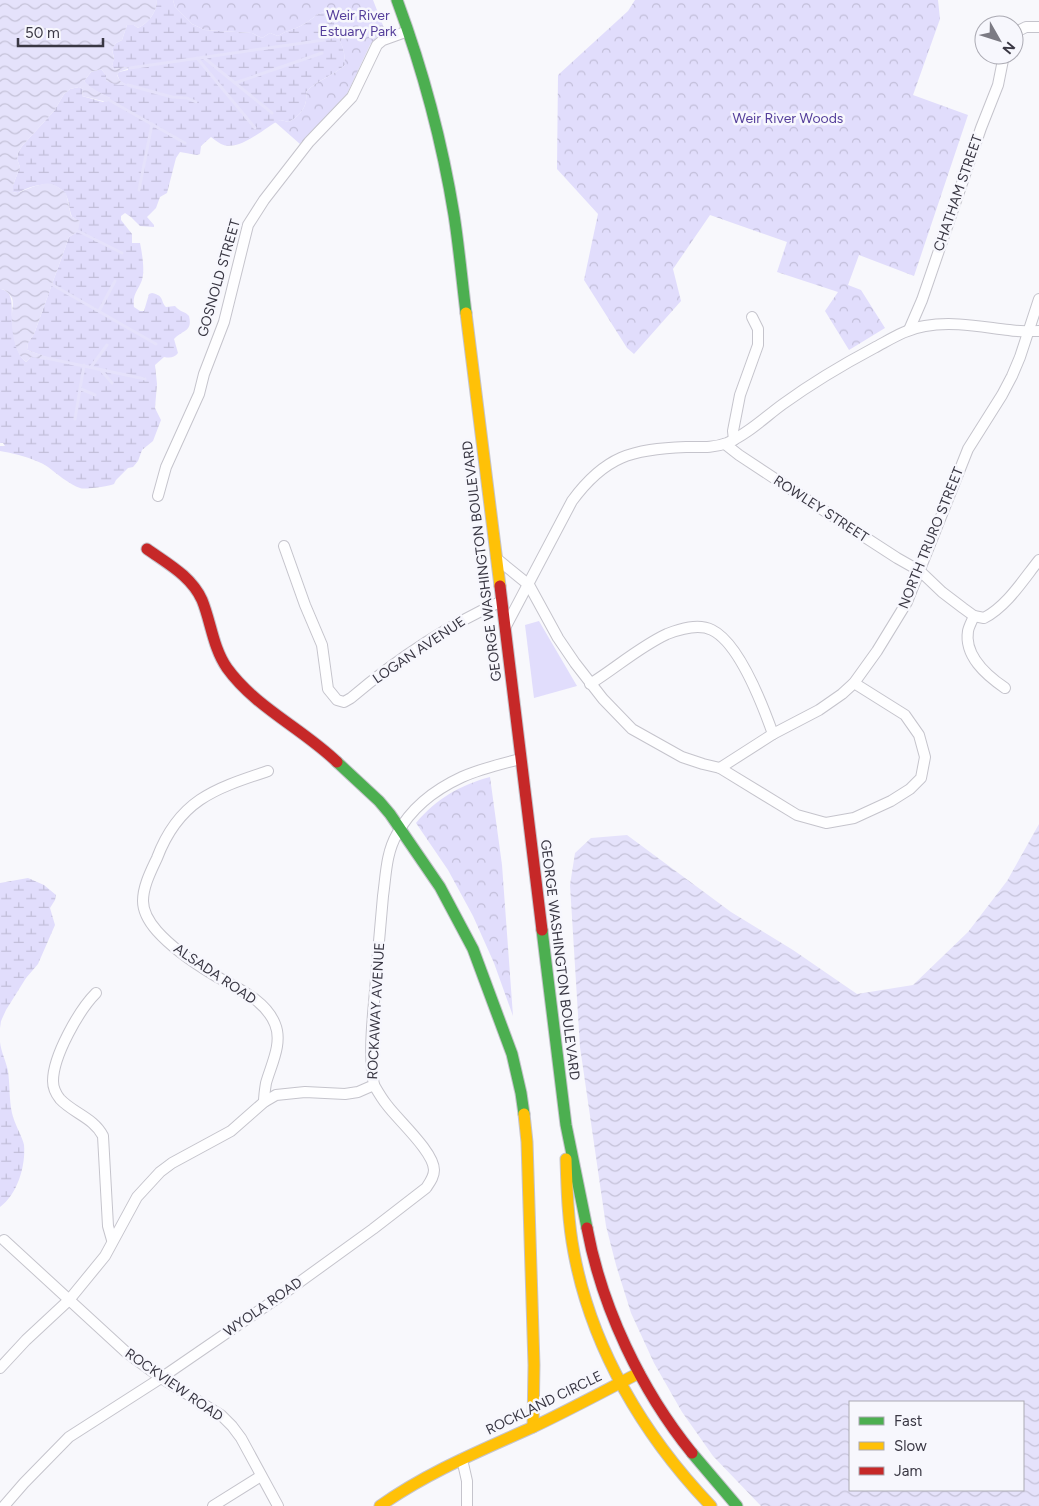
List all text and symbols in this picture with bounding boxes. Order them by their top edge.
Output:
park label: Weir River Estuary Park [319,7,397,40]
scale bar [18,15,102,47]
north arrow [974,15,1024,65]
text: 50 m [25,24,60,42]
text: N [999,38,1019,57]
park label: Weir River Woods [733,110,843,127]
street label: CHATHAM STREET [930,132,986,254]
street label: GOSNOLD STREET [194,217,244,339]
street label: GEORGE WASHINGTON BOULEVARD [459,440,505,682]
street label: NORTH TRURO STREET [895,465,967,611]
street label: ROWLEY STREET [770,472,872,546]
street label: LOGAN AVENUE [369,613,469,687]
street label: GEORGE WASHINGTON BOULEVARD [537,839,583,1081]
street label: ALSADA ROAD [170,940,260,1008]
street label: ROCKAWAY AVENUE [364,942,388,1080]
street label: WYOLA ROAD [221,1274,305,1340]
street label: ROCKVIEW ROAD [122,1345,226,1425]
street label: ROCKLAND CIRCLE [483,1367,605,1439]
legend [849,1401,1024,1491]
text: Fast [894,1412,923,1430]
text: Slow [894,1437,927,1455]
text: Jam [894,1462,922,1480]

